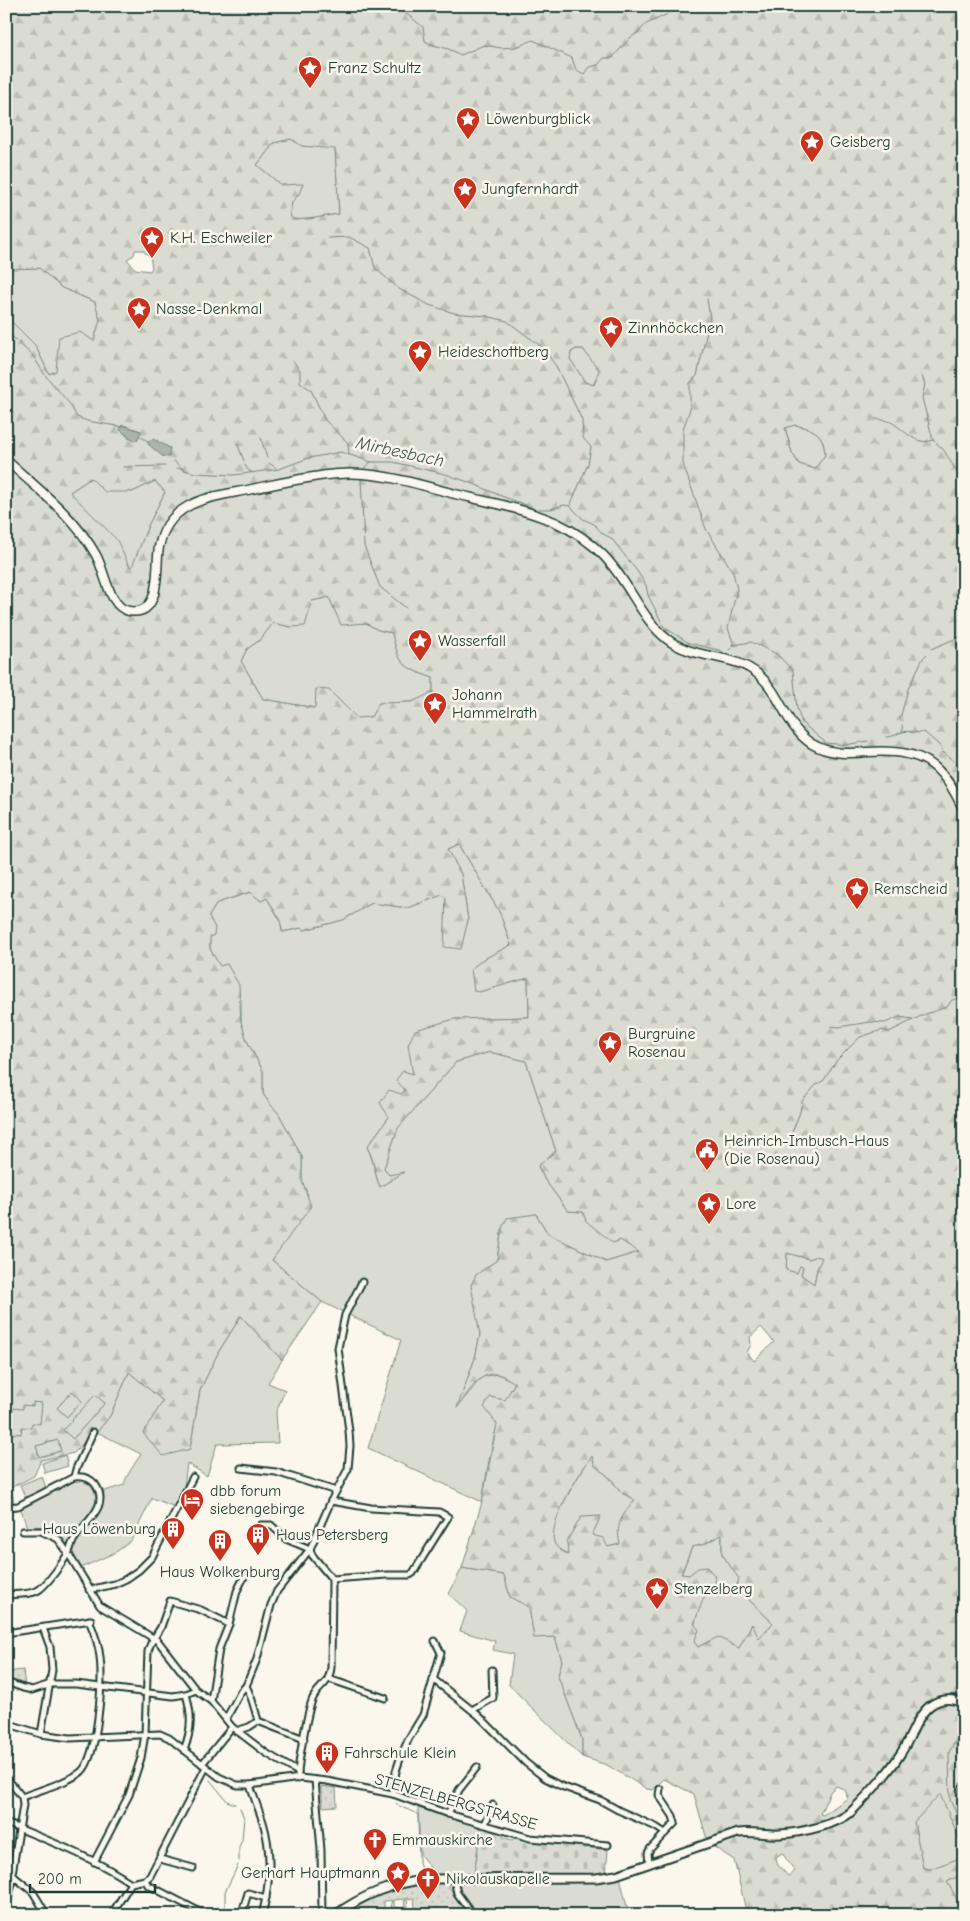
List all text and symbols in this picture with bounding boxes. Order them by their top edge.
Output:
place icon: Franz Schultz [297,55,323,89]
place label: Franz Schultz [328,59,421,77]
place icon: Löwenburgblick [455,106,481,140]
place label: Löwenburgblick [486,110,591,128]
place icon: Geisberg [799,129,825,163]
place label: Geisberg [830,133,891,151]
place icon: Jungfernhardt [452,176,478,210]
place label: Jungfernhardt [482,180,578,198]
place icon: K.H. Eschweiler [139,225,165,259]
place label: K.H. Eschweiler [170,229,273,247]
place icon: Nasse-Denkmal [126,296,152,330]
place label: Nasse-Denkmal [156,300,262,318]
place icon: Zinnhöckchen [598,315,624,349]
place label: Zinnhöckchen [628,319,724,337]
place icon: Heideschottberg [407,339,433,373]
place label: Heideschottberg [438,343,549,361]
water label: Mirbesbach [353,432,446,472]
place icon: Wasserfall [407,628,433,662]
place label: Wasserfall [438,632,506,650]
place label: Johann Hammelrath [452,686,537,722]
place icon: Johann Hammelrath [422,691,448,725]
place icon: Remscheid [844,876,870,910]
place label: Remscheid [874,880,948,898]
place label: Burgruine Rosenau [628,1025,695,1061]
place icon: Burgruine Rosenau [597,1030,623,1064]
place label: Heinrich-Imbusch-Haus (Die Rosenau) [724,1132,889,1168]
public building icon: Heinrich-Imbusch-Haus (Die Rosenau) [694,1137,720,1171]
place icon: Lore [696,1191,722,1225]
place label: Lore [726,1195,756,1213]
place label: dbb forum siebengebirge [210,1482,305,1518]
hotel icon: dbb forum siebengebirge [179,1487,205,1521]
building icon: Haus Löwenburg [160,1516,186,1550]
place label: Haus Löwenburg [43,1520,156,1538]
building icon: Haus Petersberg [245,1522,271,1556]
place label: Haus Petersberg [276,1526,388,1544]
building icon: Haus Wolkenburg [207,1528,233,1562]
place label: Haus Wolkenburg [160,1563,280,1581]
place icon: Stenzelberg [644,1576,670,1610]
place label: Stenzelberg [674,1580,753,1598]
building icon: Fahrschule Klein [314,1740,340,1774]
place label: Fahrschule Klein [344,1744,456,1762]
street label: STENZELBERGSTRASSE [373,1770,540,1834]
church icon: Emmauskirche [362,1827,388,1861]
place label: Emmauskirche [392,1831,493,1849]
place icon: Gerhart Hauptmann [385,1860,411,1894]
scale bar [30,1861,155,1893]
place label: Gerhart Hauptmann [241,1864,380,1882]
church icon: Nikolauskapelle [415,1866,441,1900]
text: 200 m [38,1870,82,1888]
place label: Nikolauskapelle [446,1870,550,1888]

